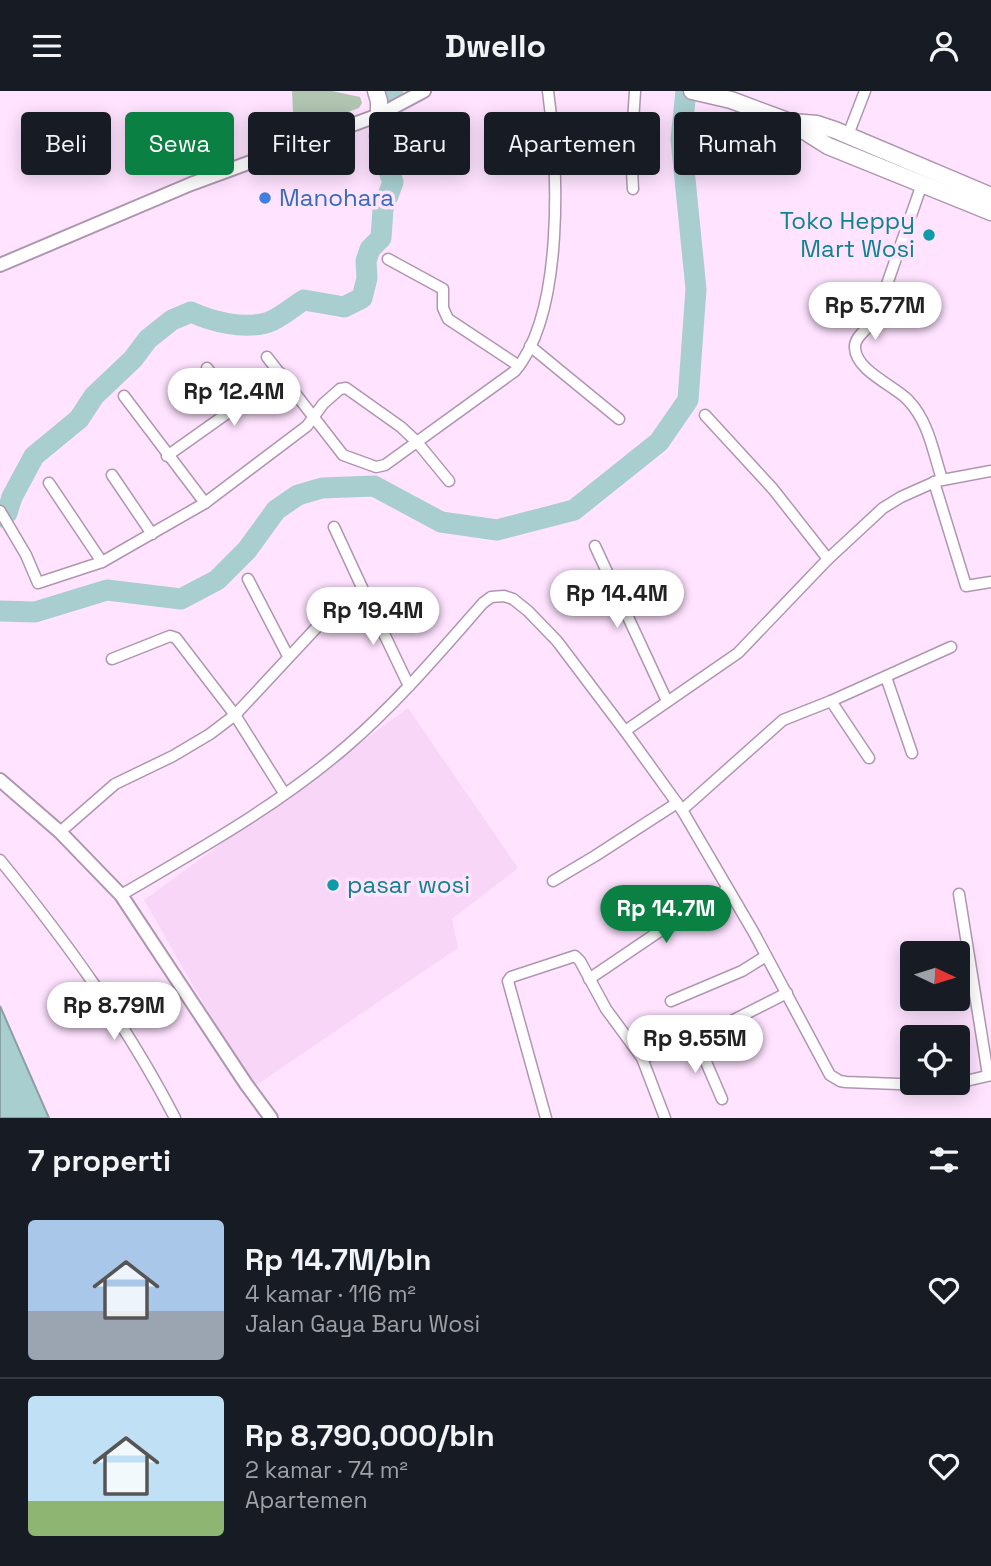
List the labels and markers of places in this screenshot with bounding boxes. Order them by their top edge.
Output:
place label: Manohara [279,182,394,213]
marker: Manohara [257,190,273,206]
place label: Toko Heppy Mart Wosi [780,205,915,264]
marker: Toko Heppy Mart Wosi [921,227,937,243]
pin: Rp 5.77M [803,282,947,342]
pin: Rp 12.4M [162,369,306,428]
pin: Rp 14.4M [545,571,689,630]
pin: Rp 19.4M [301,587,445,647]
place label: pasar wosi [347,869,470,900]
marker: pasar wosi [325,877,341,893]
pin: Rp 14.7M [594,885,738,945]
pin: Rp 8.79M [42,983,186,1042]
pin: Rp 9.55M [623,1016,767,1075]

